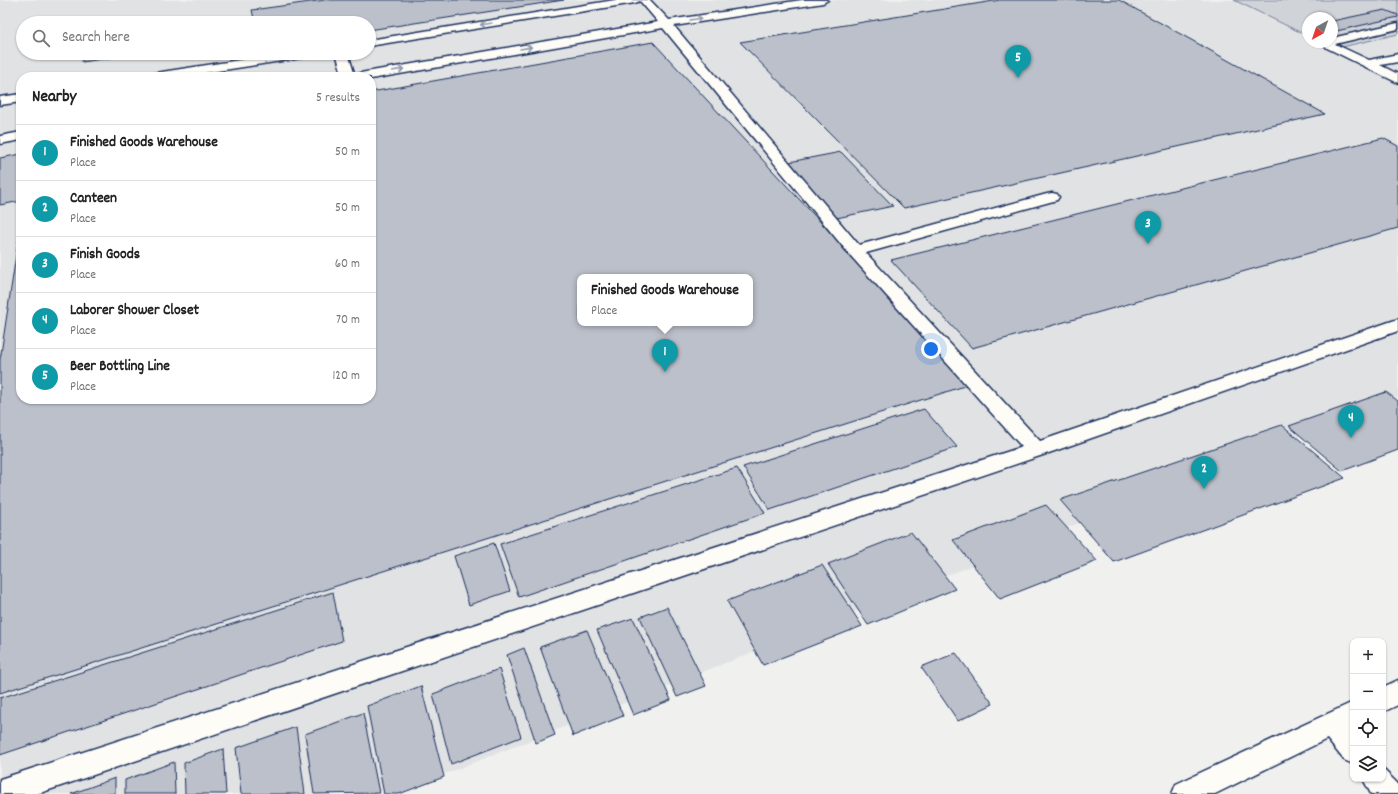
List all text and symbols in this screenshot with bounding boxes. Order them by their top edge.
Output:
north arrow [1302,12,1338,48]
one-way arrow [689,15,702,23]
search box [16,16,376,60]
one-way arrow [480,20,493,28]
icon: search [30,27,52,49]
text: Search here [62,27,130,49]
one-way arrow [520,44,533,52]
pin: 5 [1005,45,1031,78]
one-way arrow [391,66,404,74]
text: Nearby [32,86,76,110]
text: 5 results [316,89,360,108]
text: Finished Goods Warehouse [70,132,218,154]
text: 1 [44,143,46,162]
text: 50 m [335,143,360,162]
text: Place [70,154,96,173]
text: Canteen [70,188,117,210]
text: 2 [42,199,48,218]
text: 50 m [335,199,360,218]
text: Place [70,210,96,229]
pin: 3 [1135,211,1161,244]
text: Finish Goods [70,244,140,266]
text: 3 [42,255,48,274]
text: 60 m [335,255,360,274]
text: Place [70,266,96,285]
popup [577,274,753,326]
text: Finished Goods Warehouse [591,280,739,302]
text: Laborer Shower Closet [70,300,199,322]
text: Place [591,302,617,321]
text: 4 [42,311,48,330]
text: 70 m [336,311,360,330]
text: Place [70,322,96,341]
pin: 1 [652,339,678,372]
your location [921,339,941,359]
text: Beer Bottling Line [70,356,170,378]
text: 5 [42,367,48,386]
text: 120 m [332,367,360,386]
text: Place [70,378,96,397]
pin: 4 [1338,405,1364,438]
pin: 2 [1191,456,1217,489]
map controls [1350,638,1386,782]
button: + [1350,638,1386,674]
button: − [1350,674,1386,710]
button: locate [1350,710,1386,746]
button: layers [1350,746,1386,782]

